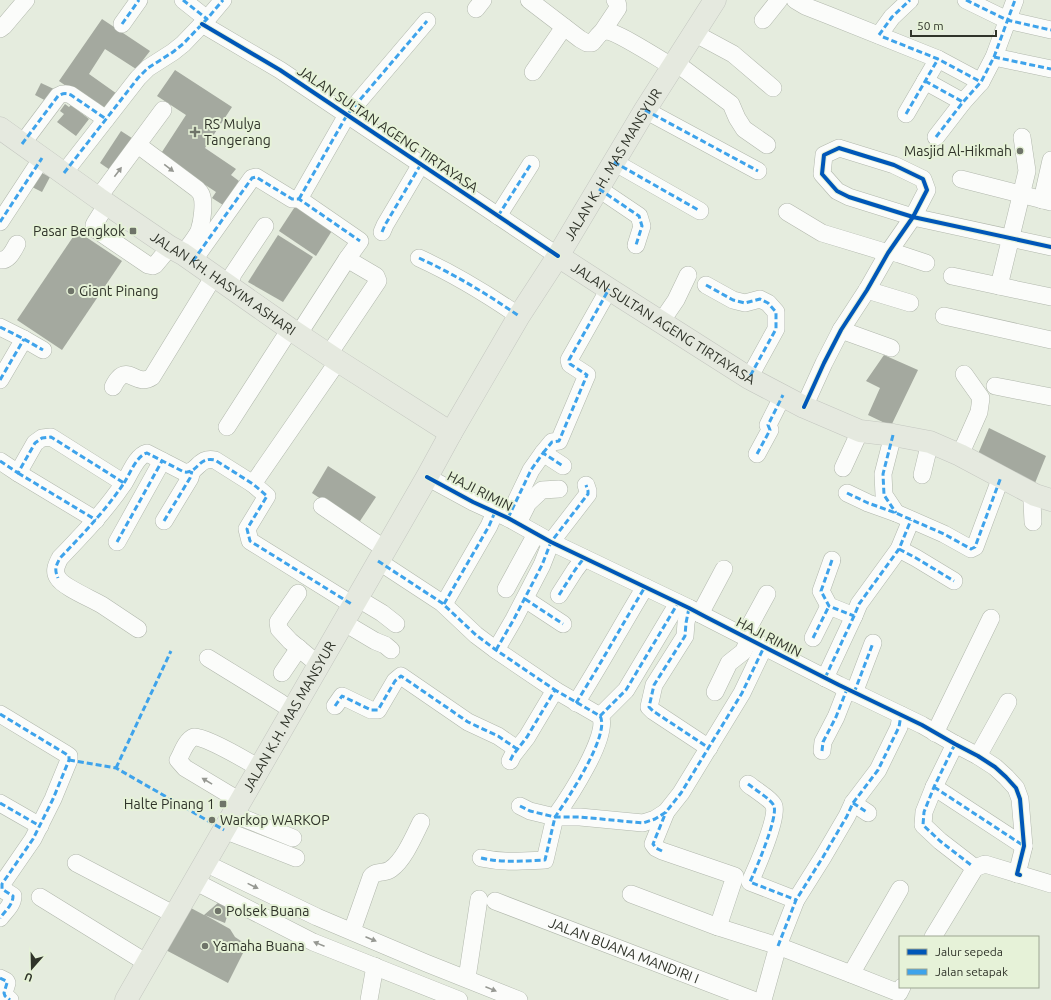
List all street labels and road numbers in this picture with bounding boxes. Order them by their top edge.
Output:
street label: JALAN SULTAN AGENG TIRTAYASA [295,62,481,196]
street label: JALAN K. H. MAS MANSYUR [561,85,665,244]
street label: JALAN KH. HASYIM ASHARI [148,228,299,339]
street label: JALAN SULTAN AGENG TIRTAYASA [568,259,758,388]
street label: HAJI RIMIN [445,468,515,514]
street label: HAJI RIMIN [734,614,804,660]
street label: JALAN K.H. MAS MANSYUR [239,638,339,795]
street label: JALAN BUANA MANDIRI I [546,914,701,987]

